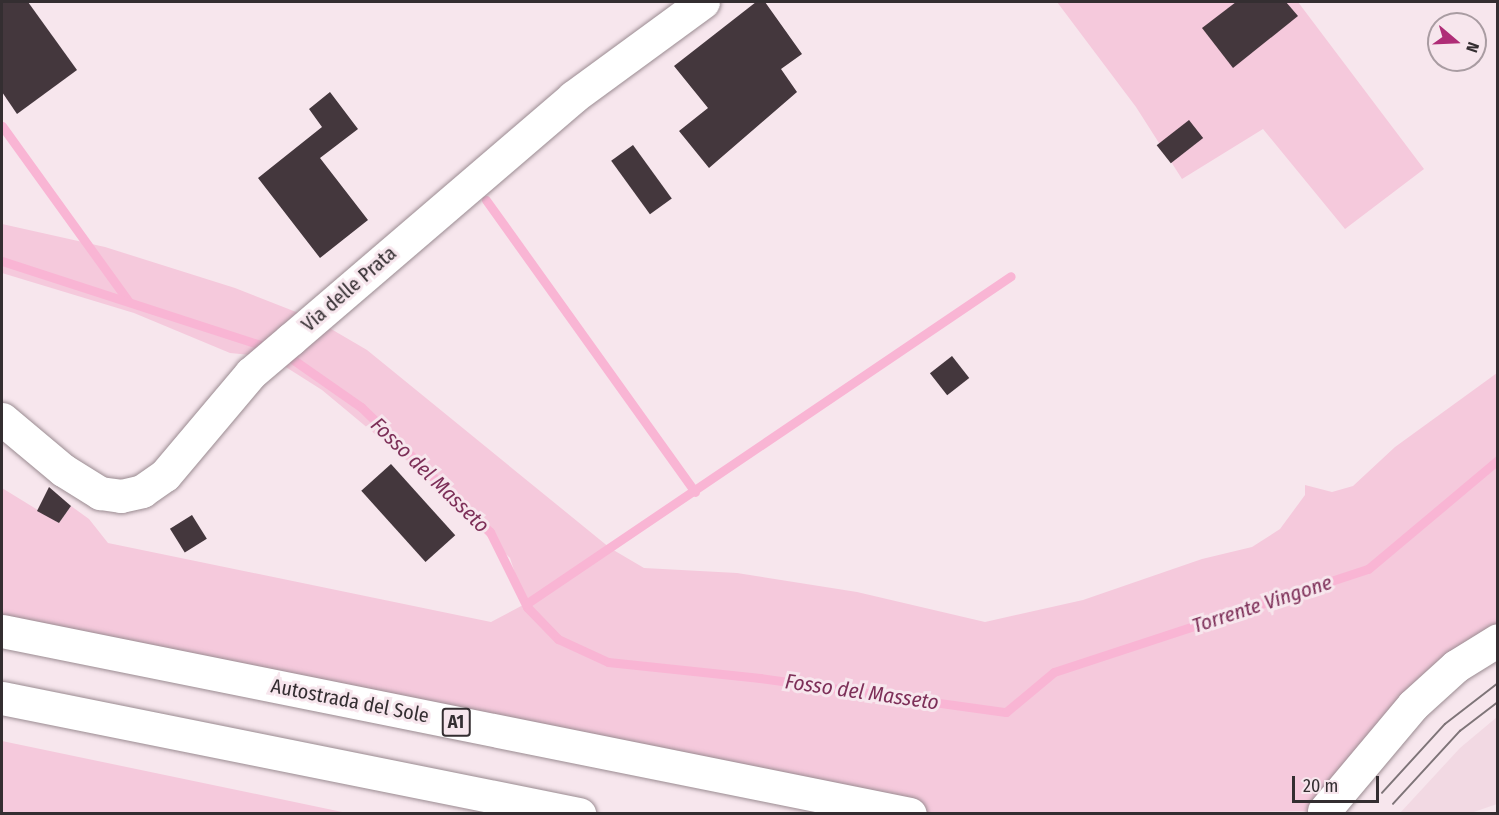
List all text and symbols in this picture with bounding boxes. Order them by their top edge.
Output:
north arrow [1427,12,1487,72]
text: N [1462,40,1483,55]
street label: Via delle Prata [297,241,401,337]
water label: Fosso del Masseto [366,412,494,538]
water label: Torrente Vingone [1189,570,1335,638]
water label: Fosso del Masseto [784,669,940,715]
street label: Autostrada del Sole [269,674,431,728]
road number: A1 [441,707,471,737]
scale bar [1295,764,1382,802]
text: 20 m [1303,775,1338,797]

